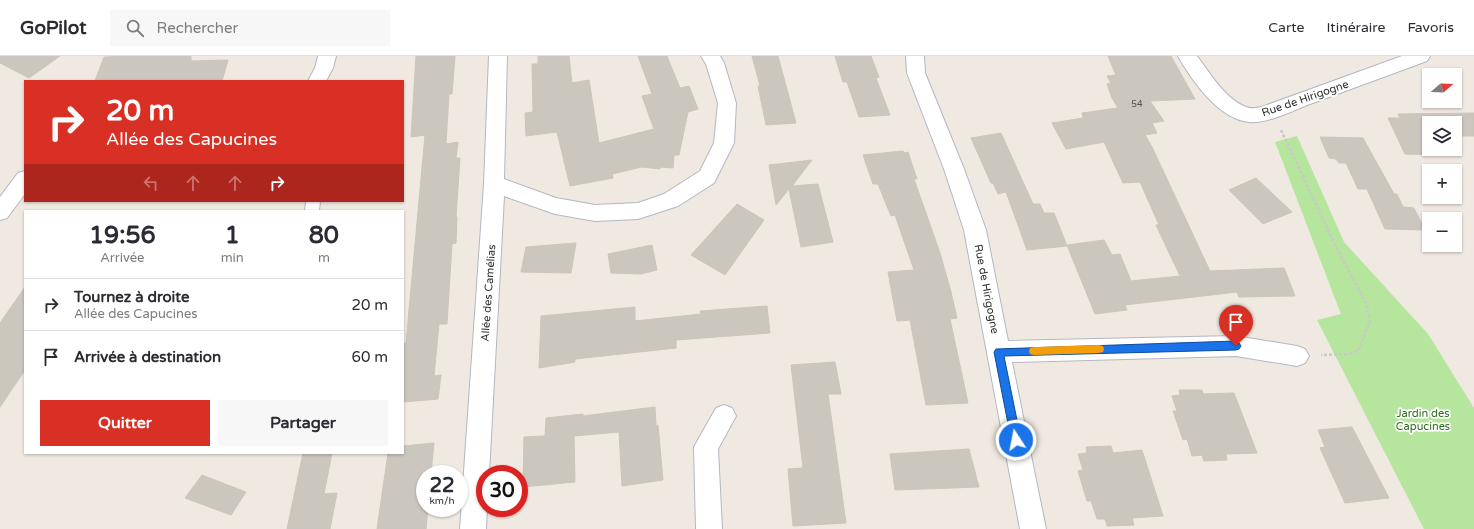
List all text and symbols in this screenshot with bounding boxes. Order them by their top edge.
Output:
search box [110,10,390,46]
text: GoPilot [20,17,86,39]
icon: search [124,17,146,39]
text: Rechercher [156,19,238,37]
text: Carte [1268,19,1304,36]
text: Itinéraire [1326,19,1385,36]
text: Favoris [1407,19,1454,36]
north arrow [1422,68,1462,108]
map controls [1422,68,1462,252]
street label: Rue de Hirigogne [1260,78,1350,119]
text: 20 m [106,94,174,128]
icon: right [40,96,92,148]
house number: 54 [1131,99,1143,110]
button: layers [1422,116,1462,156]
text: Allée des Capucines [106,128,277,150]
button: + [1422,164,1462,204]
icon: left [140,172,162,194]
icon: ahead [182,172,204,194]
icon: ahead [224,172,246,194]
icon: right [266,172,288,194]
button: − [1422,212,1462,252]
text: 19:56 [89,221,156,250]
text: 1 [225,221,240,250]
text: 80 [309,221,339,250]
street label: Rue de Hirigogne [971,243,1002,335]
street label: Allée des Camélias [479,244,498,342]
text: Arrivée [100,250,144,266]
text: min [221,250,244,266]
text: m [318,250,330,266]
text: Tournez à droite [74,288,189,306]
icon: right [40,294,62,316]
text: 20 m [351,296,388,314]
pin [1219,305,1253,346]
text: Allée des Capucines [74,306,198,322]
icon: arrive [1225,311,1247,333]
icon: arrive [40,346,62,368]
text: Arrivée à destination [74,348,221,366]
text: 60 m [351,348,388,366]
button: Quitter [40,400,210,446]
button: Partager [218,400,388,446]
park label: Jardin des Capucines [1396,407,1450,433]
position arrow [995,419,1037,461]
speed limit sign: 30 [476,465,528,517]
text: 22 [429,474,455,498]
text: km/h [429,495,455,507]

